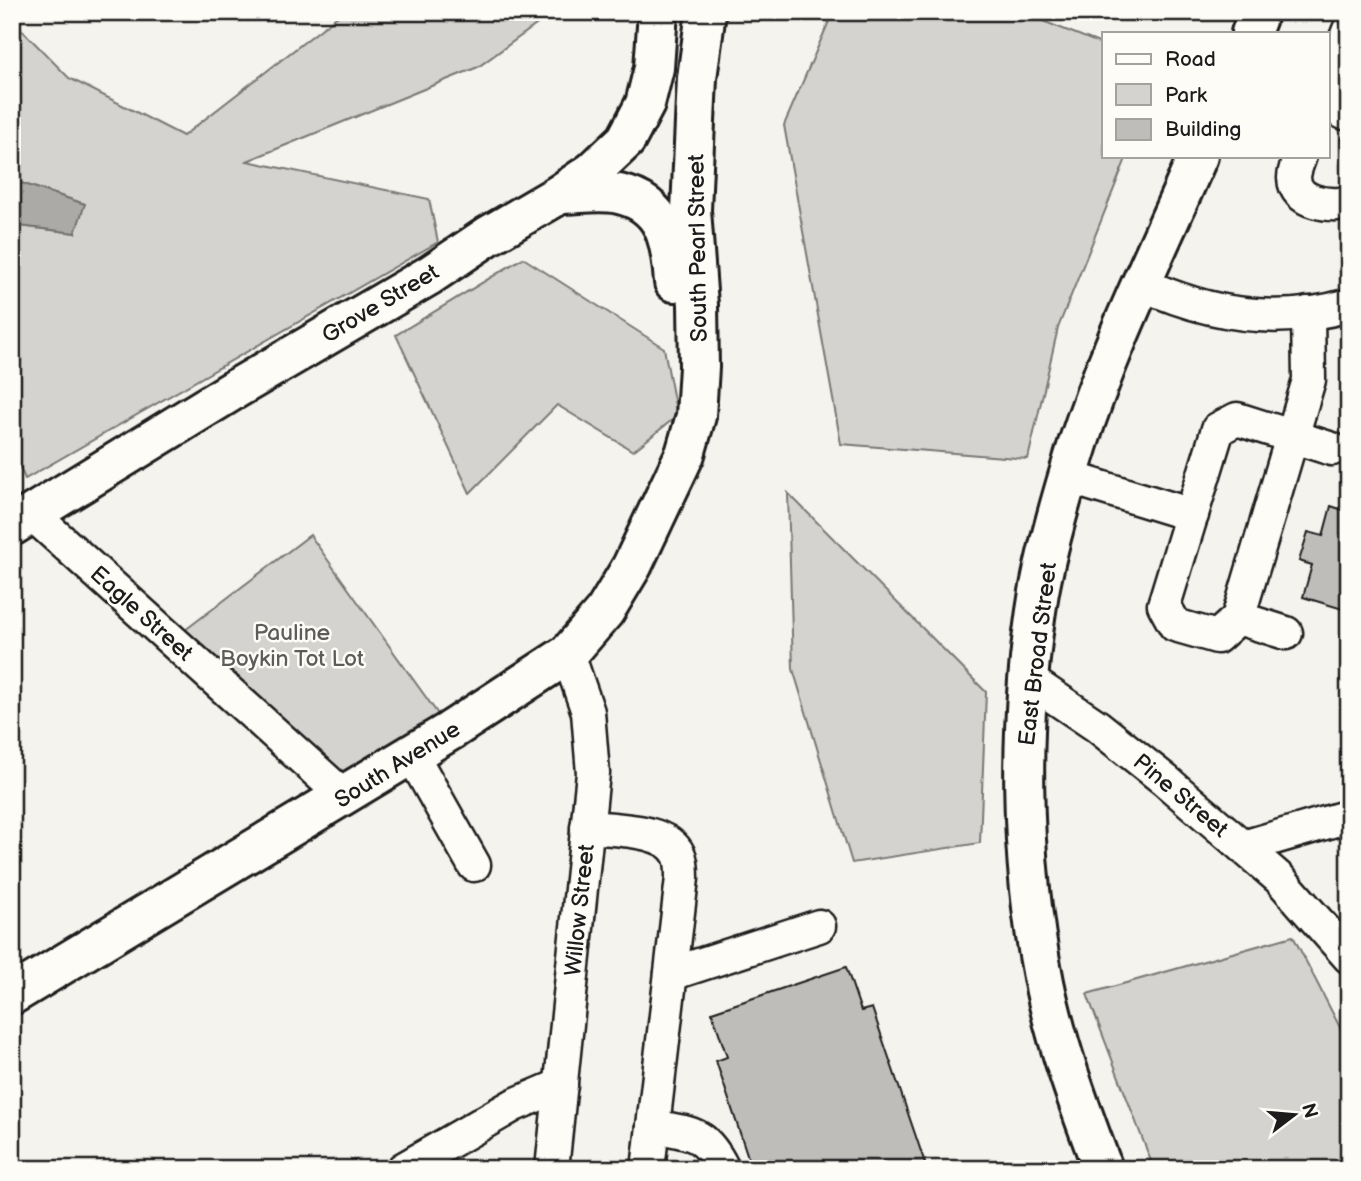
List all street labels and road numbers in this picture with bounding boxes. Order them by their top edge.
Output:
street label: South Pearl Street [682,154,714,342]
street label: Grove Street [317,258,444,350]
street label: Eagle Street [84,560,199,667]
street label: East Broad Street [1013,561,1063,747]
street label: South Avenue [330,715,465,815]
street label: Pine Street [1127,748,1234,844]
street label: Willow Street [559,843,601,978]

